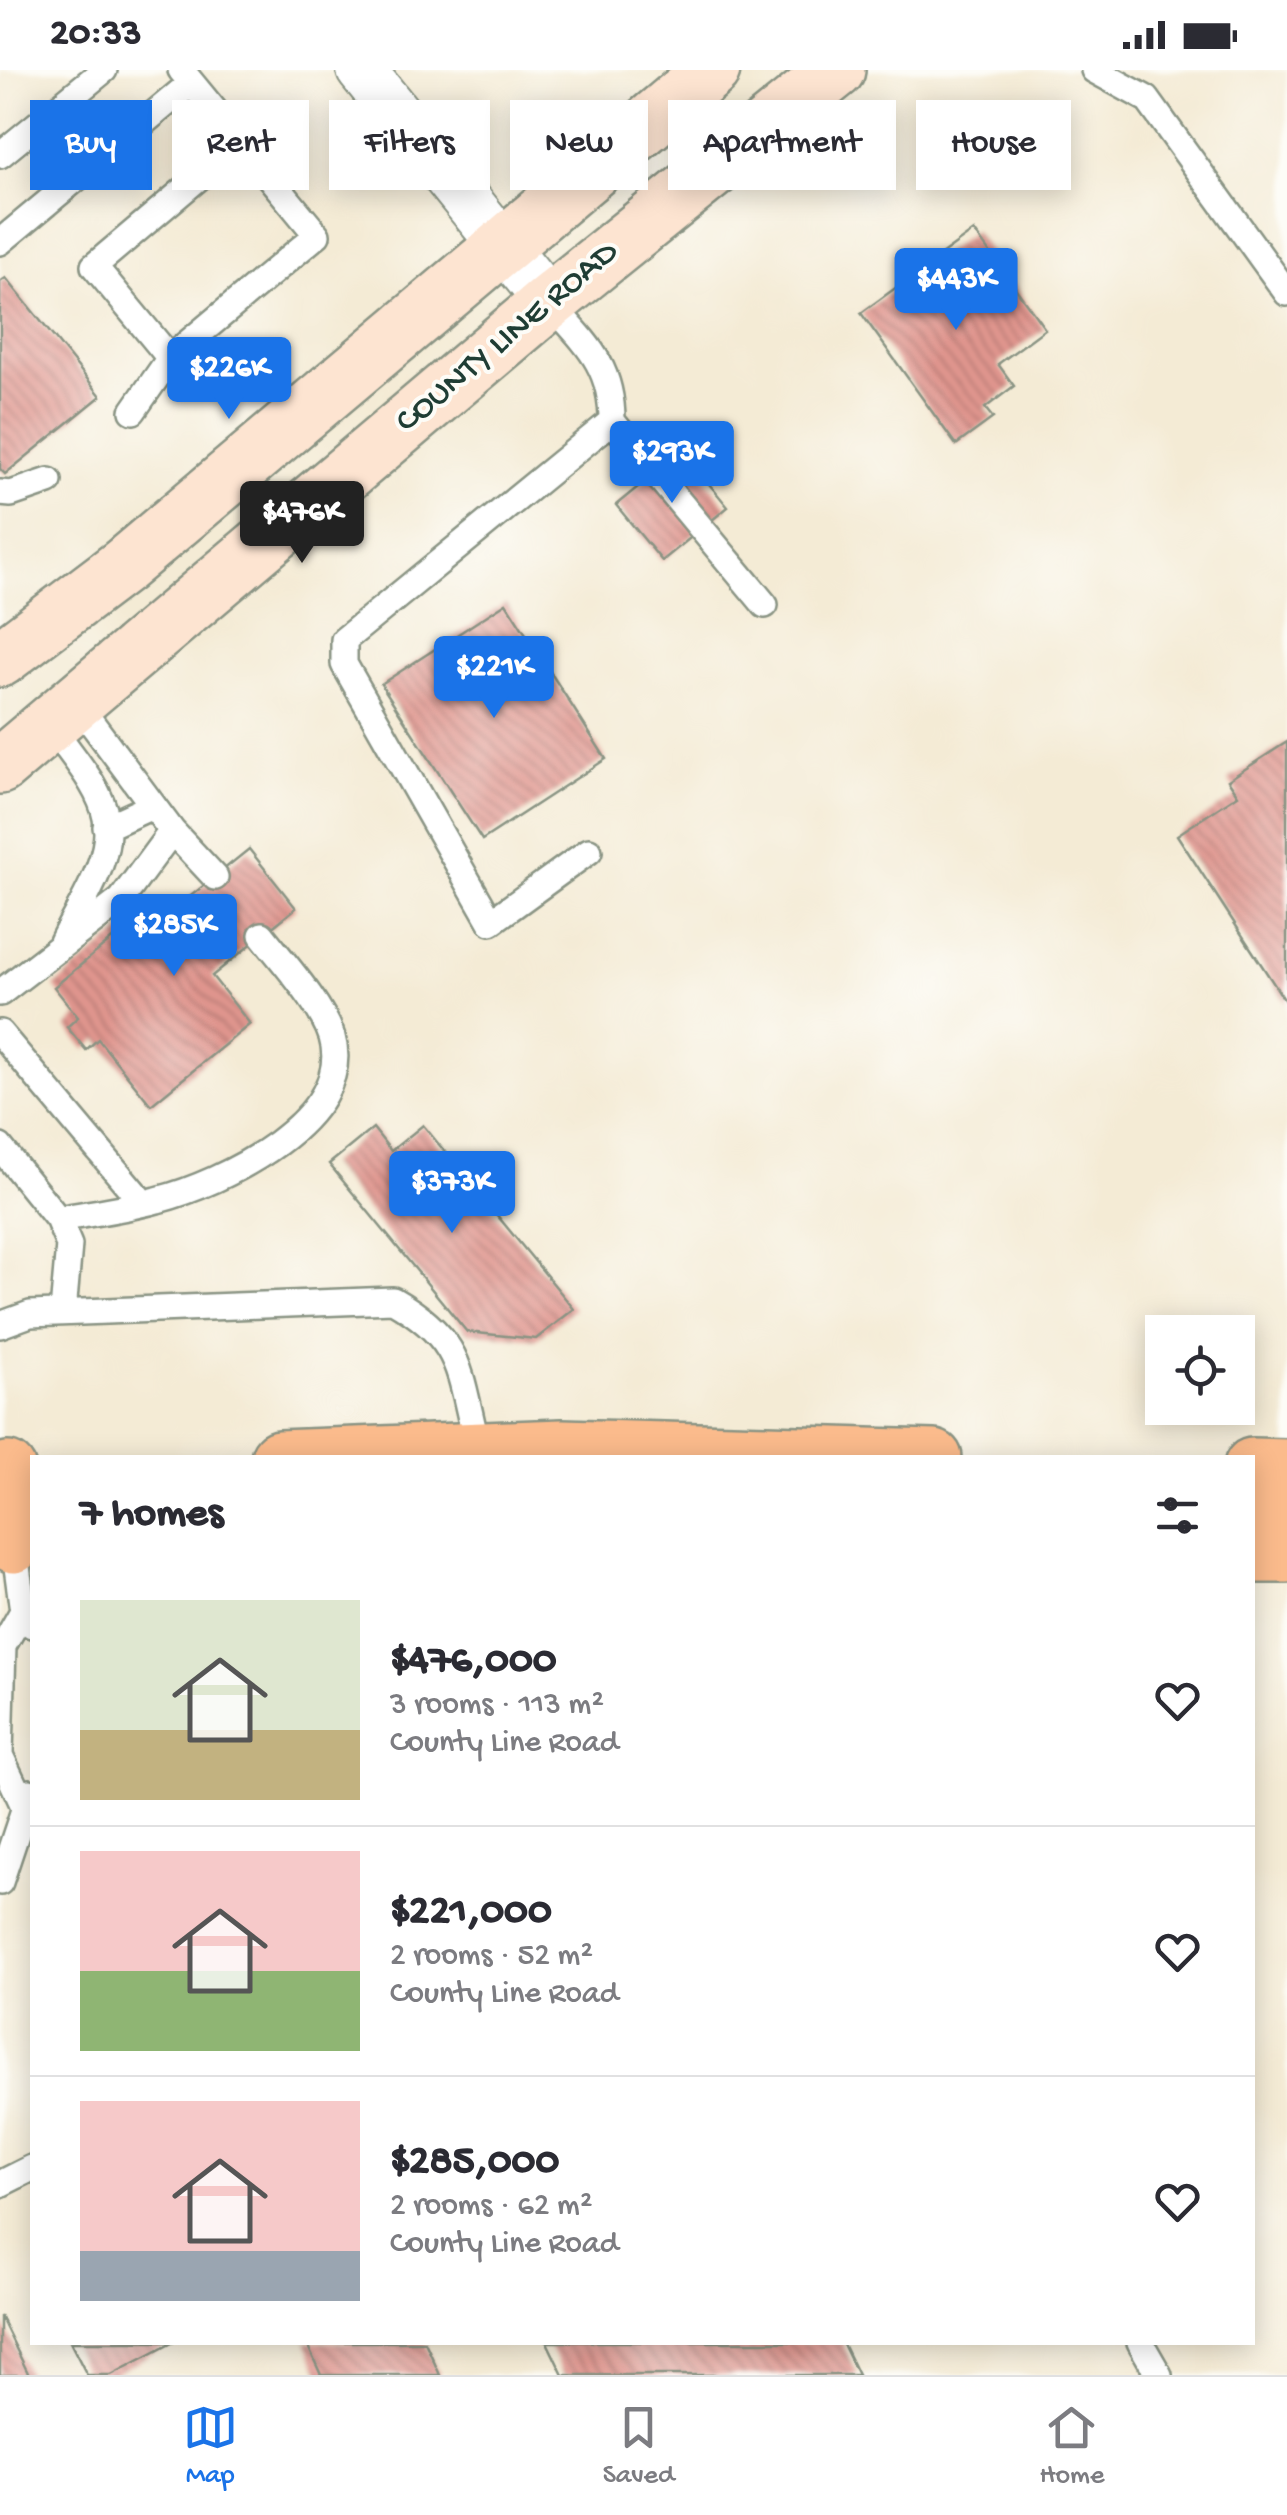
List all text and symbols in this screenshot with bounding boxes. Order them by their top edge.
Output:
text: 20:33 [50,13,142,57]
chip: Buy [30,100,152,190]
chip: Rent [172,100,309,190]
chip: Filters [329,100,490,190]
chip: New [510,100,648,190]
chip: Apartment [668,100,896,190]
chip: House [916,100,1071,190]
street label: COUNTY LINE ROAD [388,233,628,443]
pin: $443K [886,248,1026,333]
text: $443K [917,261,995,299]
pin: $226K [159,337,299,422]
text: $226K [189,350,269,388]
pin: $293K [602,421,742,506]
text: $293K [632,434,712,472]
pin: $476K [232,481,372,566]
text: $476K [262,494,342,532]
pin: $221K [424,636,564,721]
text: $221K [456,649,532,687]
pin: $285K [104,894,244,979]
text: $285K [133,907,215,945]
pin: $373K [382,1151,522,1236]
text: $373K [411,1164,493,1202]
map controls [1145,1315,1255,1425]
button: locate [1145,1315,1255,1425]
icon: filters [1150,1488,1205,1543]
text: 7 homes [80,1491,223,1540]
text: $476,000 [390,1638,557,1687]
icon: home [160,1640,280,1760]
icon: heart [1150,1673,1205,1728]
text: 3 rooms · 113 m² [390,1687,604,1725]
text: County Line Road [390,1725,618,1763]
text: $221,000 [390,1889,552,1938]
icon: home [160,1891,280,2011]
icon: heart [1150,1924,1205,1979]
text: 2 rooms · 52 m² [390,1938,593,1976]
text: County Line Road [390,1976,618,2014]
text: $285,000 [390,2139,559,2188]
icon: home [160,2141,280,2261]
icon: heart [1150,2174,1205,2229]
text: 2 rooms · 62 m² [390,2188,592,2226]
text: County Line Road [390,2226,618,2264]
tab: Map [183,2400,238,2493]
tab: Saved [603,2400,674,2493]
tab: Home [1040,2400,1104,2493]

